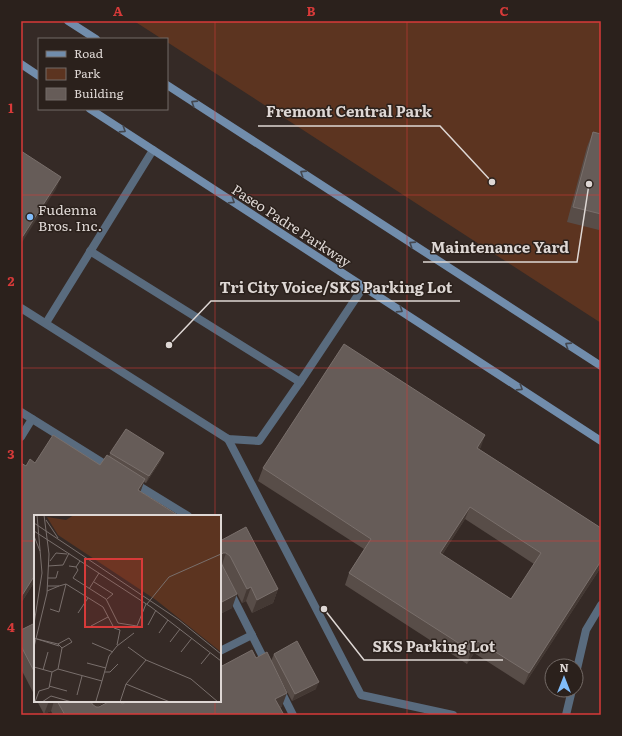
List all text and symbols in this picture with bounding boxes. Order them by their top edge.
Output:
text: A [113,1,123,20]
text: B [307,1,316,20]
text: C [499,1,509,20]
legend [38,38,168,110]
text: Road [74,44,104,62]
text: Park [74,64,101,82]
text: Building [74,84,124,102]
text: 1 [8,98,14,117]
callout: Fremont Central Park [258,99,440,126]
text: Fremont Central Park [266,99,433,122]
one-way arrow [191,100,198,107]
one-way arrow [118,125,125,132]
one-way arrow [300,170,307,178]
street label: Paseo Padre Parkway [228,179,356,272]
one-way arrow [228,196,235,204]
place label: Fudenna Bros. Inc. [38,199,102,235]
marker: Fudenna Bros. Inc. [25,212,35,222]
callout: Maintenance Yard [423,235,577,262]
text: Maintenance Yard [431,235,569,258]
one-way arrow [409,241,416,249]
text: 2 [8,271,15,290]
callout: Tri City Voice/SKS Parking Lot [211,274,460,301]
text: Tri City Voice/SKS Parking Lot [220,275,453,298]
one-way arrow [395,305,402,312]
one-way arrow [565,342,572,350]
one-way arrow [516,383,523,390]
text: 3 [7,444,15,463]
inset map [34,515,221,702]
text: 4 [7,617,15,636]
callout: SKS Parking Lot [364,633,503,660]
text: SKS Parking Lot [373,634,496,657]
north arrow [544,658,584,698]
text: N [559,659,569,675]

